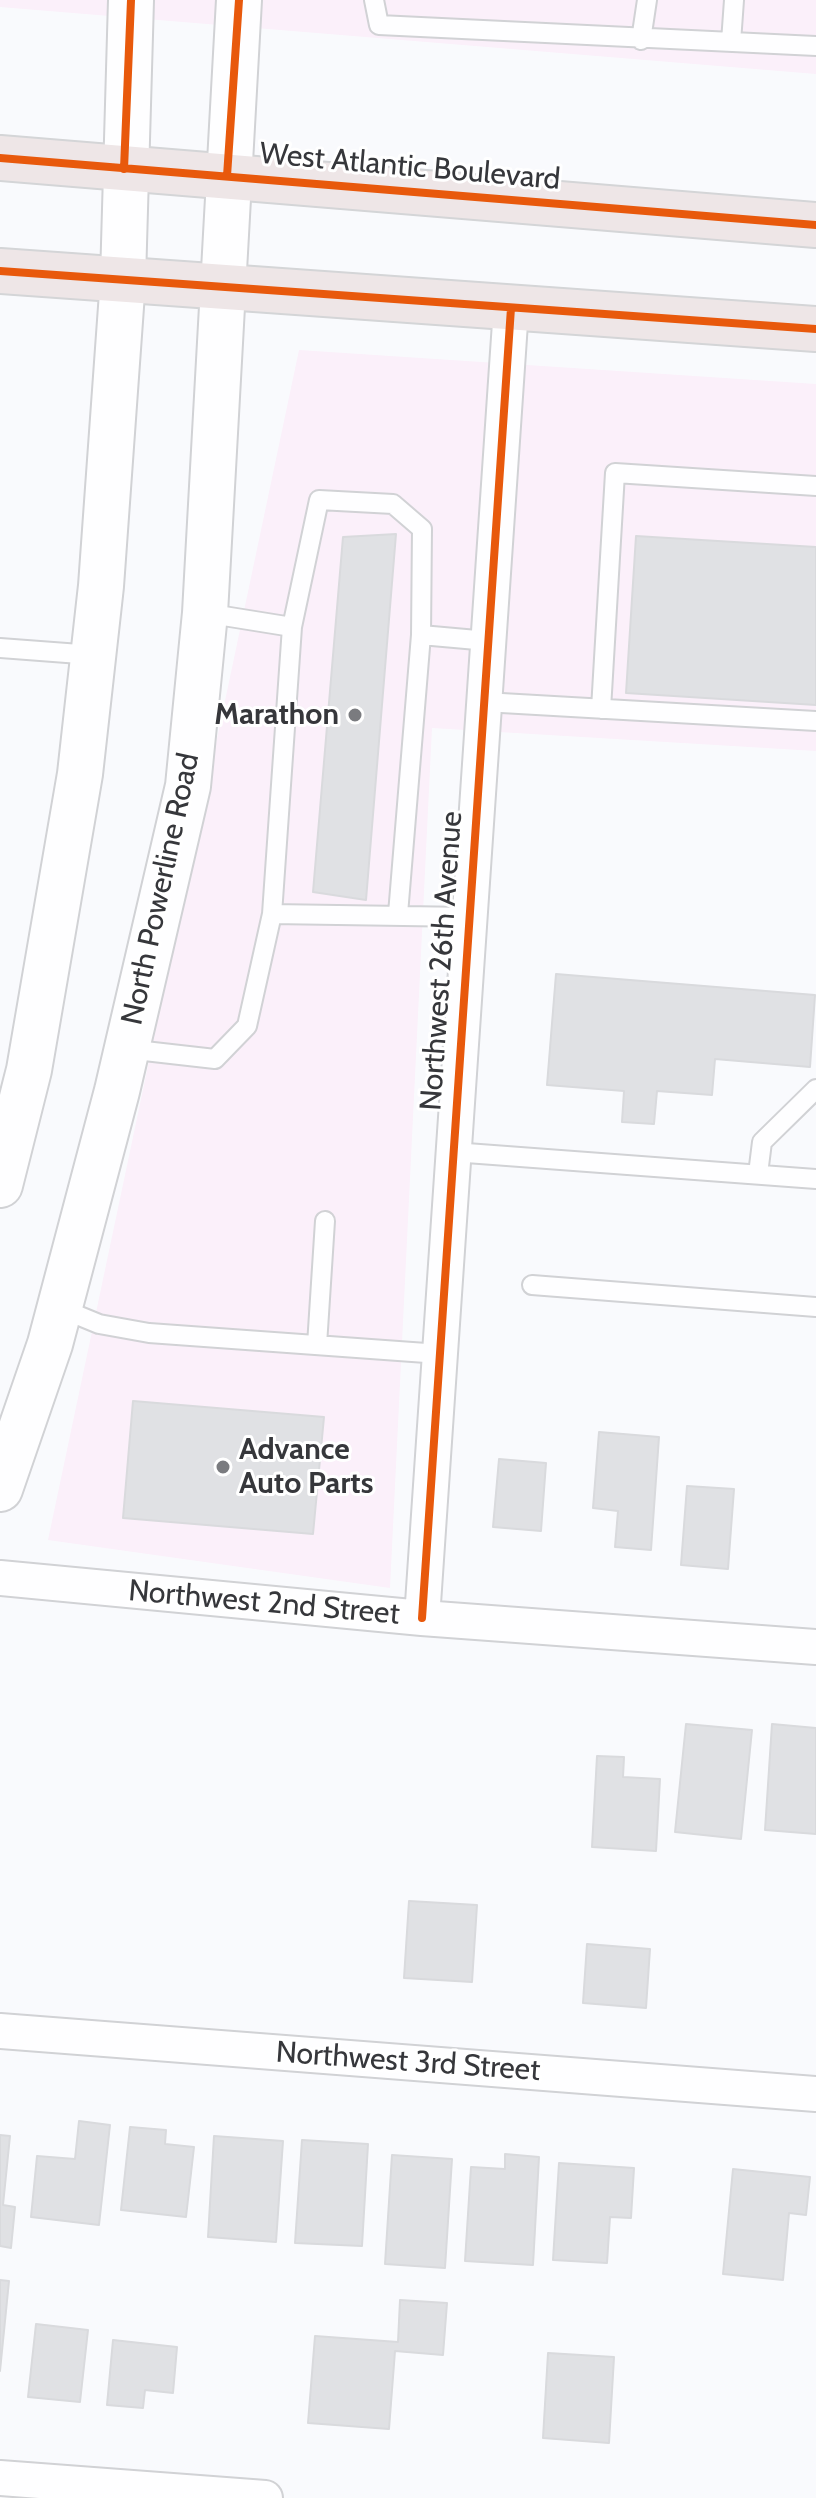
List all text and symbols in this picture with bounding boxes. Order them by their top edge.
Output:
street label: West Atlantic Boulevard [258,136,562,198]
place label: Marathon [214,697,339,733]
marker: Marathon [346,706,364,724]
street label: North Powerline Road [115,750,207,1028]
street label: Northwest 26th Avenue [414,810,470,1112]
place label: Advance Auto Parts [239,1432,373,1502]
marker: Advance Auto Parts [214,1458,232,1476]
street label: Northwest 2nd Street [127,1573,401,1633]
street label: Northwest 3rd Street [275,2035,541,2089]

